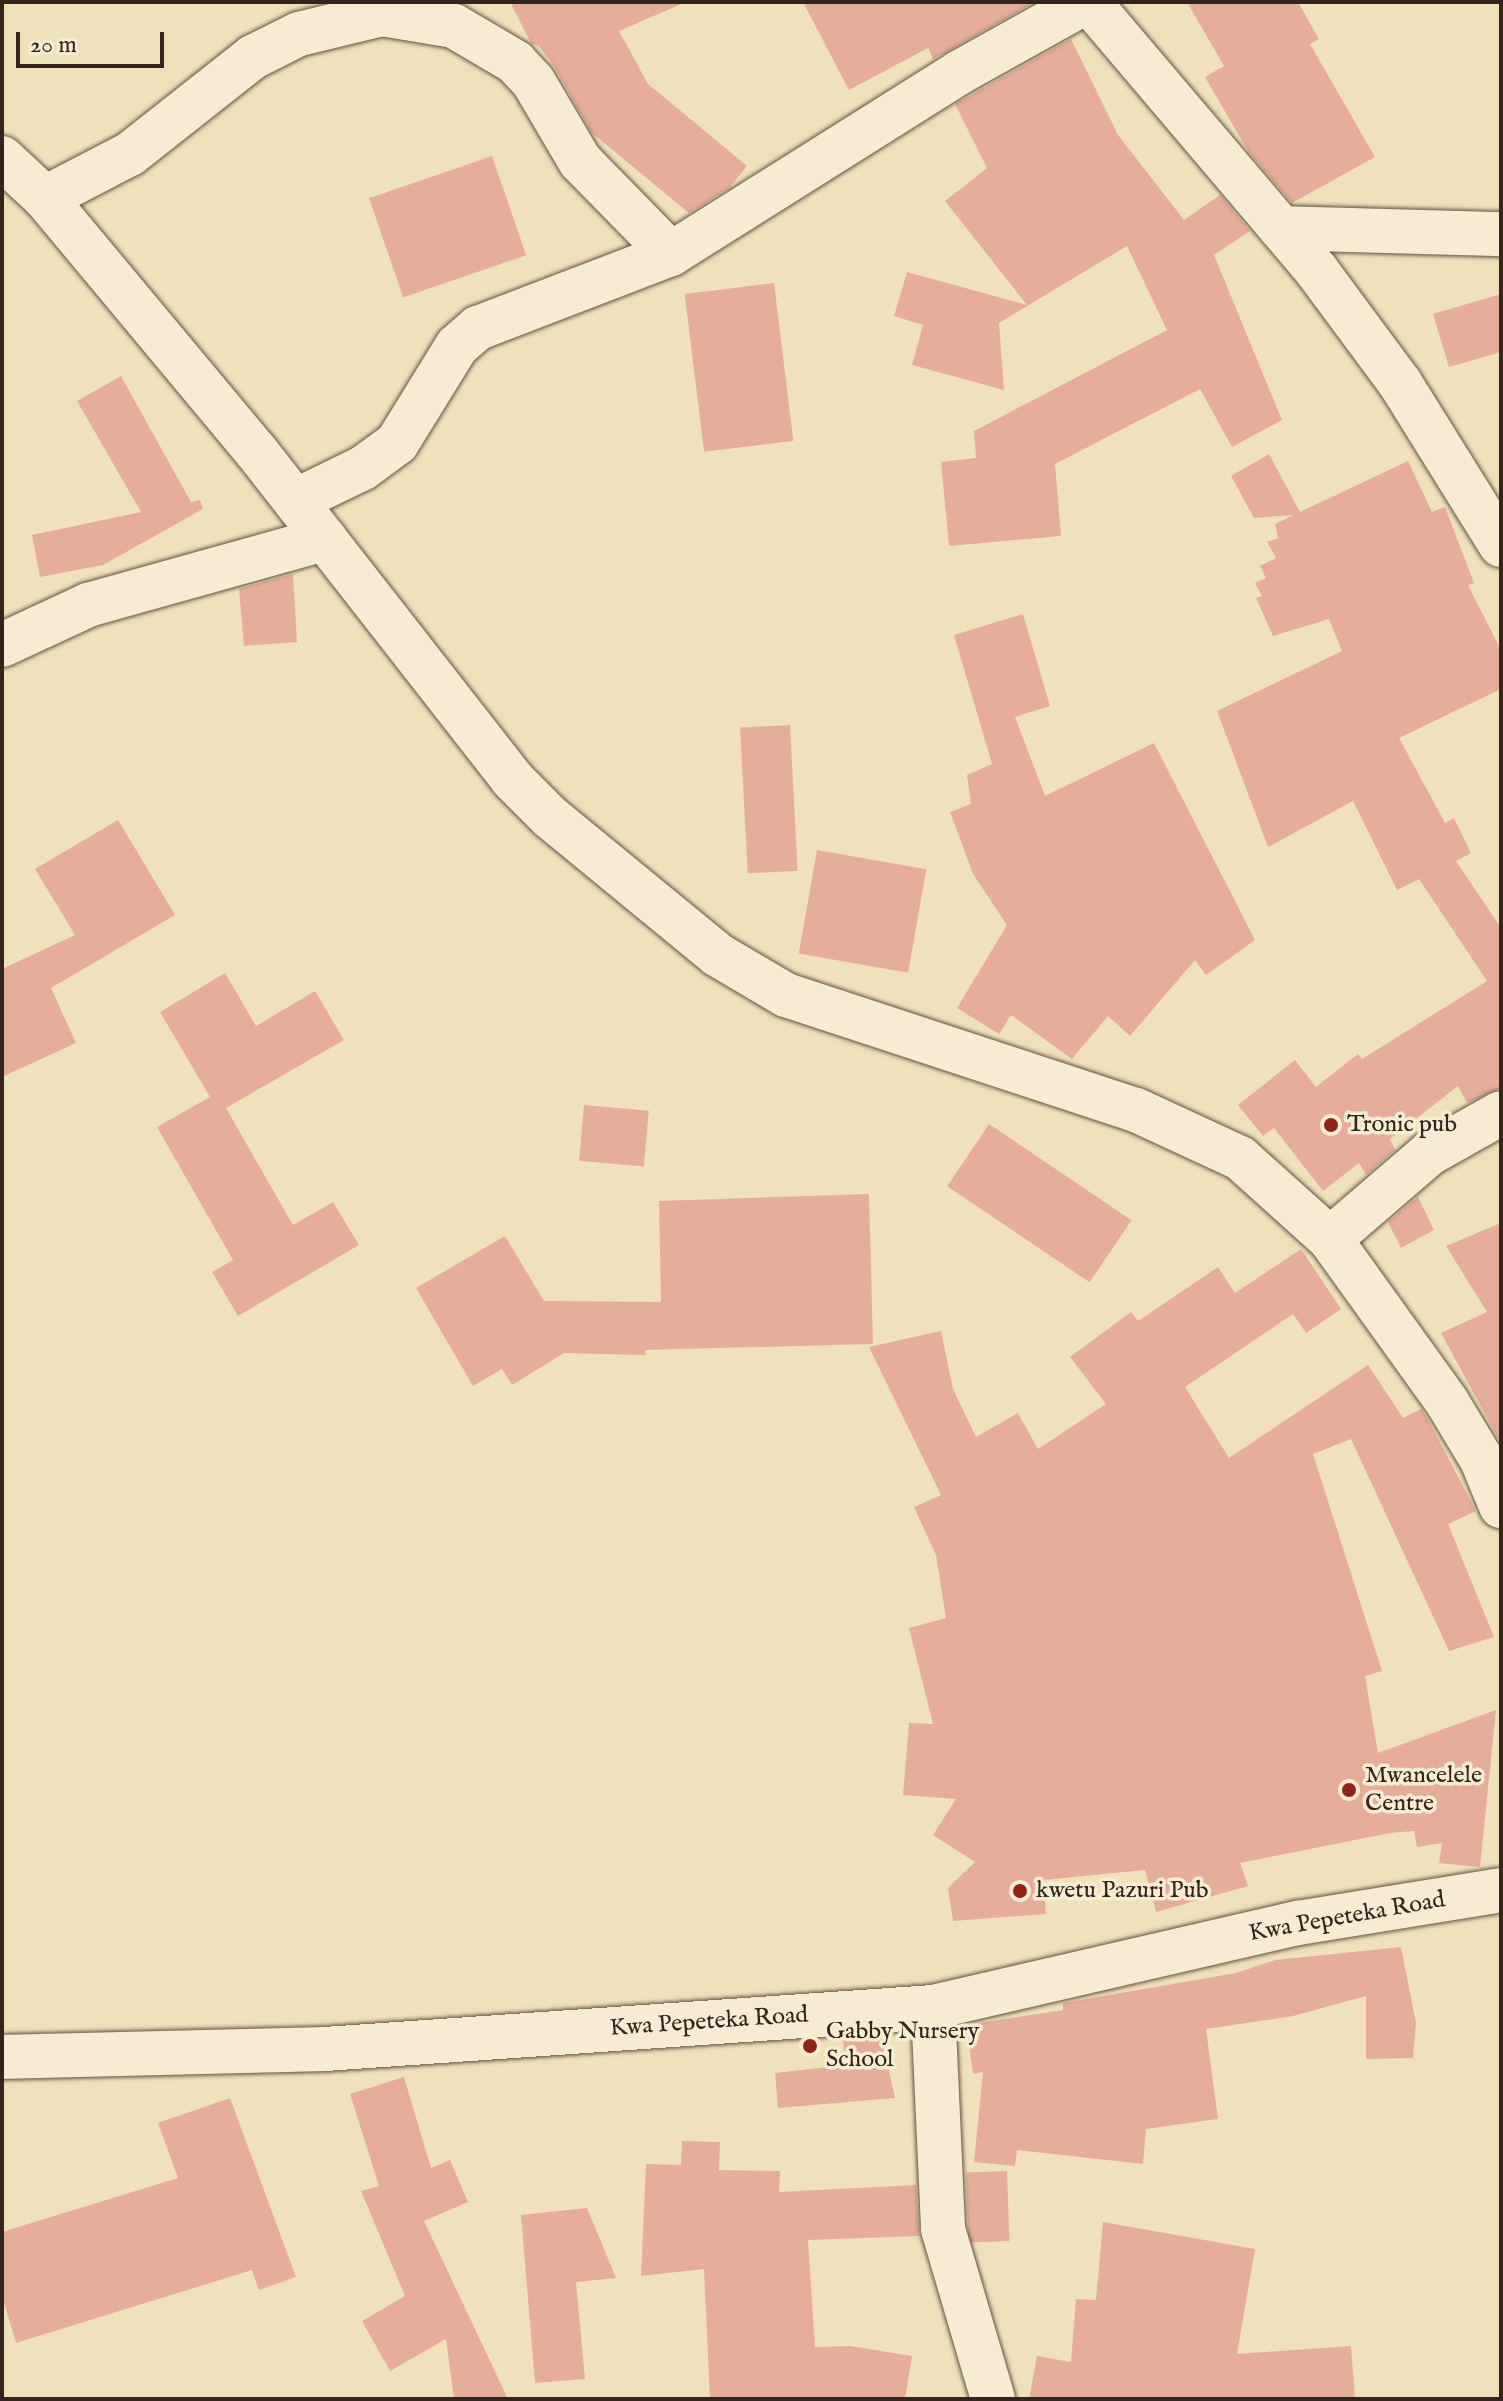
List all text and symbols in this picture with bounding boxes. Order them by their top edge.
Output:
scale bar [20,16,168,66]
text: 20 m [30,30,77,61]
place label: Tronic pub [1347,1111,1457,1139]
marker: Tronic pub [1322,1116,1340,1134]
place label: Mwancelele Centre [1365,1762,1482,1818]
marker: Mwancelele Centre [1340,1781,1358,1799]
place label: kwetu Pazuri Pub [1036,1877,1209,1905]
marker: kwetu Pazuri Pub [1011,1882,1029,1900]
street label: Kwa Pepeteka Road [1247,1886,1447,1948]
street label: Kwa Pepeteka Road [609,2001,809,2043]
place label: Gabby Nursery School [826,2018,979,2074]
marker: Gabby Nursery School [801,2037,819,2055]

